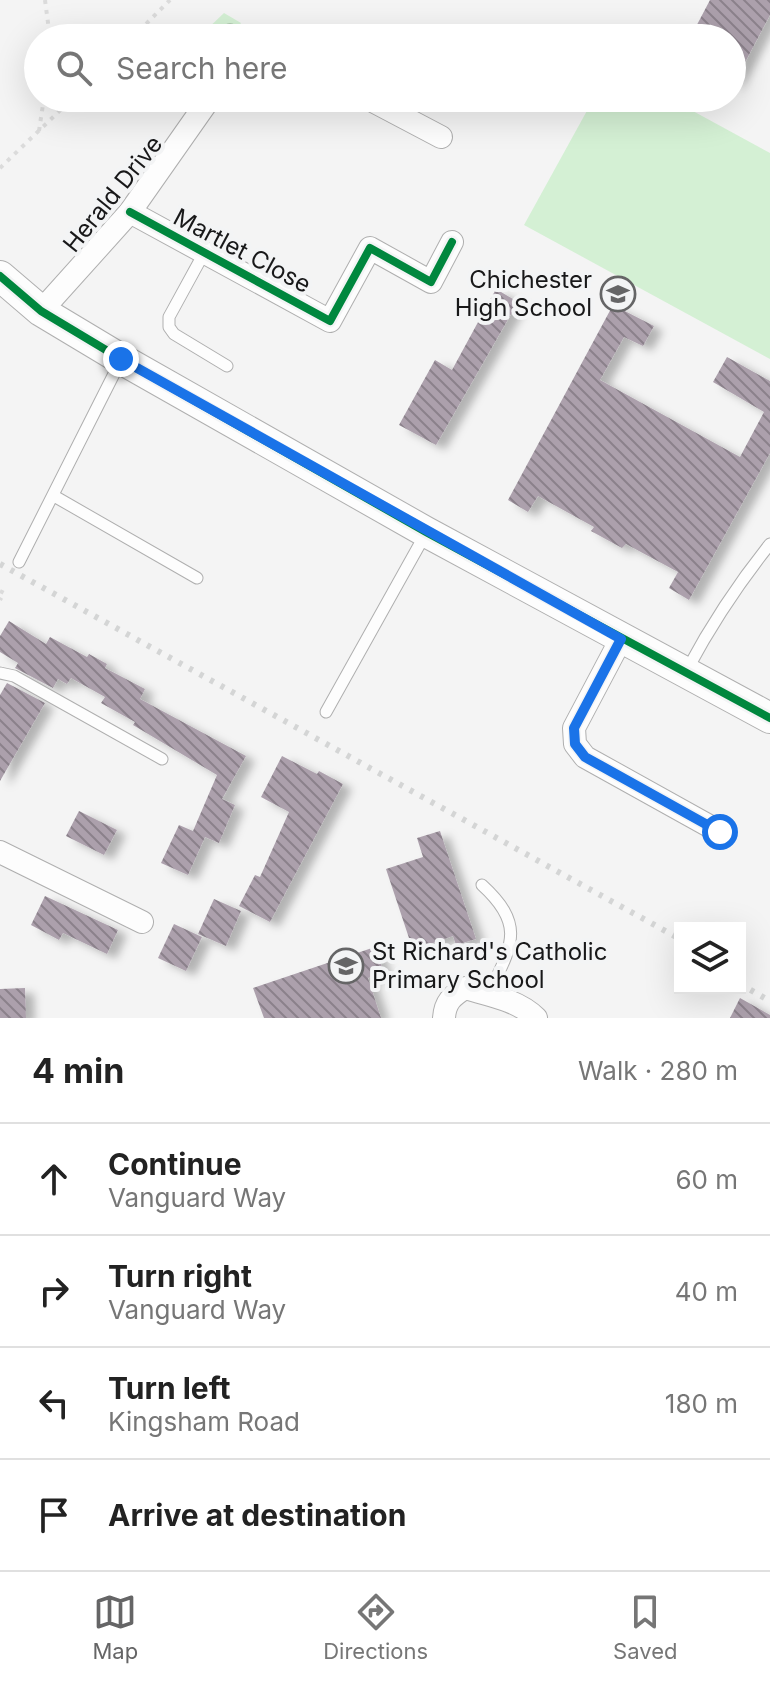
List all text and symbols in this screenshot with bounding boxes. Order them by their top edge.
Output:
search box [24,24,746,112]
icon: search [52,46,96,90]
text: Search here [116,50,288,86]
street label: Herald Drive [57,130,168,258]
street label: Martlet Close [169,202,316,299]
place label: Chichester High School [455,265,592,322]
school or university icon: Chichester High School [599,275,637,313]
route end [103,341,139,377]
route start [702,814,738,850]
map controls [674,922,746,994]
button: layers [674,922,746,994]
place label: St Richard's Catholic Primary School [372,937,607,994]
school or university icon: St Richard's Catholic Primary School [327,947,365,985]
text: 4 min [32,1050,124,1091]
text: Walk · 280 m [578,1055,738,1086]
text: Continue [108,1146,242,1182]
icon: ahead [32,1157,76,1201]
text: 60 m [675,1164,738,1195]
text: Vanguard Way [108,1182,286,1213]
text: Turn right [108,1258,252,1294]
icon: right [32,1269,76,1313]
text: 40 m [675,1276,738,1307]
text: Vanguard Way [108,1294,286,1325]
text: Turn left [108,1370,230,1406]
icon: left [32,1381,76,1425]
text: 180 m [665,1388,738,1419]
text: Kingsham Road [108,1406,300,1437]
icon: arrive [32,1493,76,1537]
text: Arrive at destination [108,1497,406,1533]
tab: Map [93,1590,138,1664]
tab: Directions [323,1590,428,1664]
tab: Saved [613,1590,677,1664]

